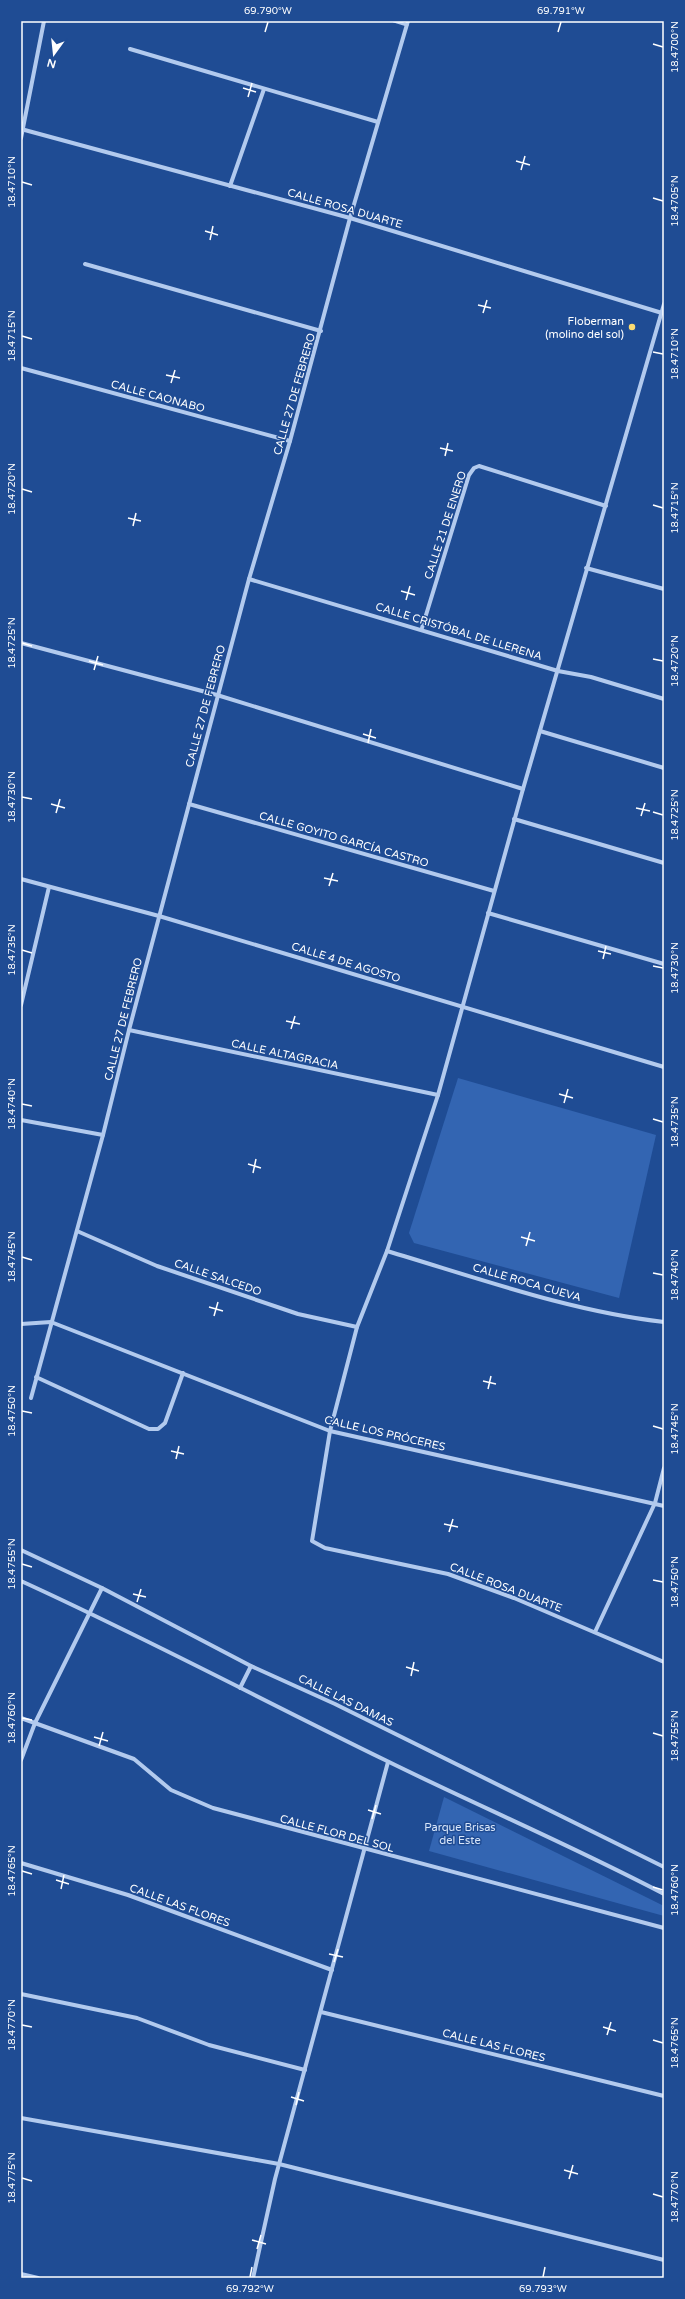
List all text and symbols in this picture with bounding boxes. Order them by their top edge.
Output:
text: 69.790°W [244,5,292,17]
text: 69.791°W [537,5,585,17]
text: 18.4700°N [669,21,681,73]
north arrow [34,34,74,74]
text: N [46,56,57,71]
text: 18.4710°N [6,156,18,208]
text: 18.4705°N [669,175,681,227]
street label: CALLE ROSA DUARTE [286,186,404,231]
text: 18.4715°N [6,310,18,362]
place label: Floberman (molino del sol) [545,315,624,341]
marker: Floberman (molino del sol) [627,322,637,332]
text: 18.4710°N [669,328,681,380]
street label: CALLE 27 DE FEBRERO [271,332,318,457]
street label: CALLE CAONABO [110,378,206,415]
text: 18.4720°N [6,463,18,515]
street label: CALLE 21 DE ENERO [422,469,469,581]
text: 18.4715°N [669,482,681,534]
street label: CALLE CRISTÓBAL DE LLERENA [374,599,544,663]
text: 18.4725°N [6,617,18,669]
text: 18.4720°N [669,635,681,687]
street label: CALLE 27 DE FEBRERO [183,643,228,769]
text: 18.4730°N [6,771,18,823]
text: 18.4725°N [669,789,681,841]
street label: CALLE GOYITO GARCÍA CASTRO [258,808,430,870]
text: 18.4735°N [6,924,18,976]
street label: CALLE 4 DE AGOSTO [290,940,402,985]
text: 18.4730°N [669,942,681,994]
street label: CALLE 27 DE FEBRERO [102,956,145,1082]
street label: CALLE ALTAGRACIA [230,1037,340,1072]
text: 18.4740°N [6,1078,18,1130]
text: 18.4735°N [669,1096,681,1148]
text: 18.4745°N [6,1231,18,1283]
text: 18.4740°N [669,1249,681,1301]
street label: CALLE SALCEDO [172,1256,263,1299]
street label: CALLE ROCA CUEVA [471,1261,583,1304]
text: 18.4750°N [6,1385,18,1437]
text: 18.4745°N [669,1403,681,1455]
street label: CALLE LOS PRÓCERES [323,1412,447,1454]
text: 18.4755°N [6,1538,18,1590]
text: 18.4750°N [669,1556,681,1608]
street label: CALLE ROSA DUARTE [448,1560,564,1615]
street label: CALLE LAS DAMAS [296,1672,396,1729]
text: 18.4760°N [6,1692,18,1744]
text: 18.4755°N [669,1710,681,1762]
street label: CALLE FLOR DEL SOL [278,1812,396,1855]
park label: Parque Brisas del Este [424,1821,496,1847]
text: 18.4765°N [6,1845,18,1897]
text: 18.4760°N [669,1864,681,1916]
street label: CALLE LAS FLORES [128,1881,232,1930]
text: 18.4770°N [6,1999,18,2051]
text: 18.4765°N [669,2017,681,2069]
street label: CALLE LAS FLORES [441,2026,547,2065]
text: 18.4775°N [6,2152,18,2204]
text: 18.4770°N [669,2171,681,2223]
text: 69.792°W [226,2283,274,2295]
text: 69.793°W [519,2283,567,2295]

